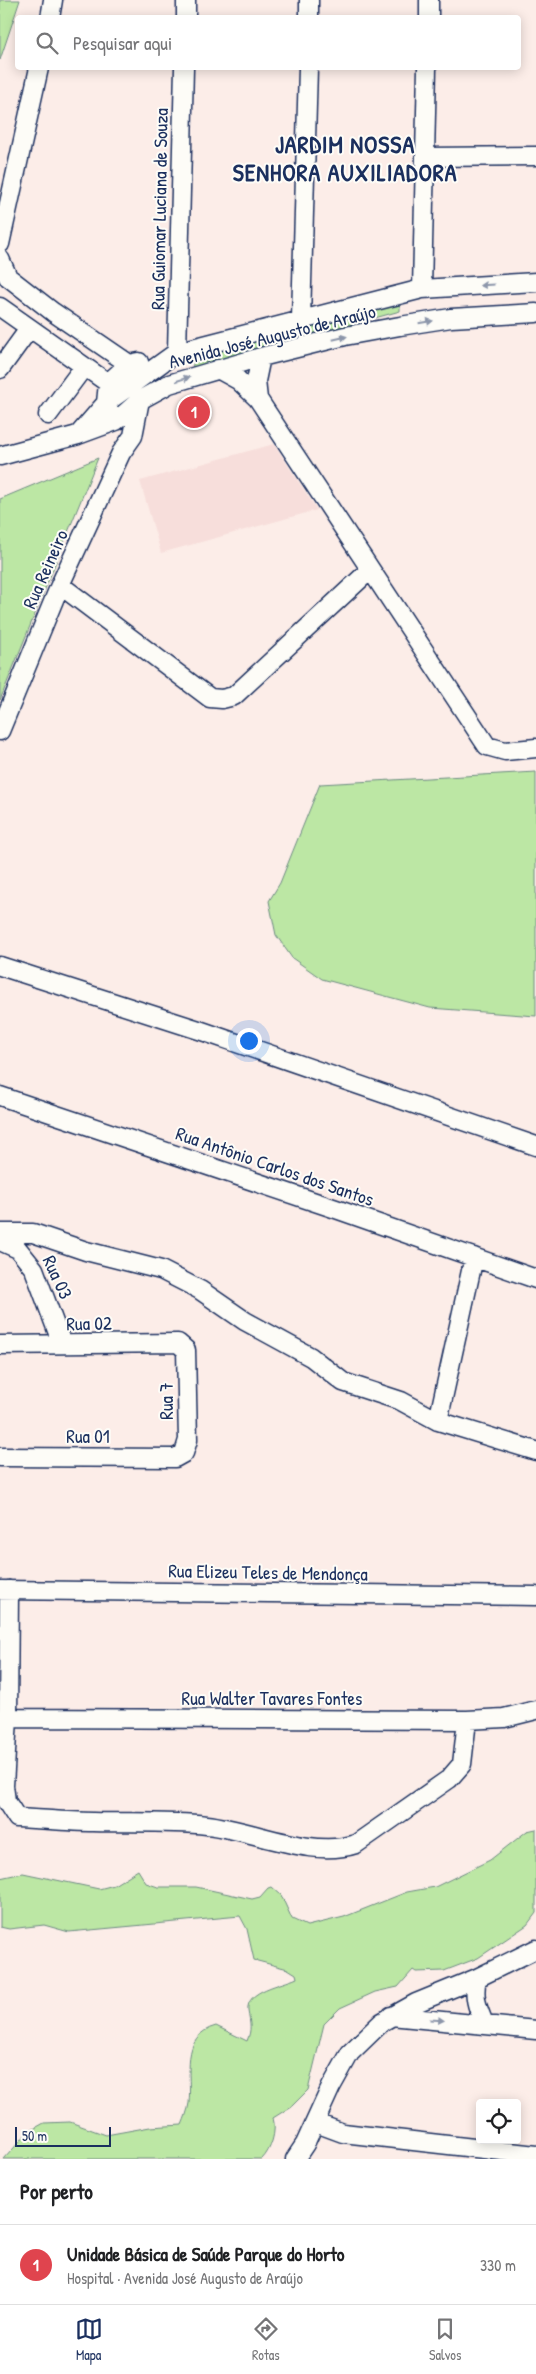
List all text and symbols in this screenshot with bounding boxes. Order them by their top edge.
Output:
search box [15,15,521,70]
icon: search [33,29,61,57]
text: Pesquisar aqui [73,30,172,56]
street label: Rua Guiomar Luciana de Souza [144,107,174,310]
district label: JARDIM NOSSA SENHORA AUXILIADORA [233,128,457,188]
one-way arrow [479,281,495,289]
street label: Avenida José Augusto de Araújo [166,298,378,374]
one-way arrow [418,318,434,326]
one-way arrow [333,334,348,342]
one-way arrow [176,374,191,382]
pin: 1 [178,393,210,431]
street label: Rua Reineiro [16,525,74,613]
your location [236,1028,262,1054]
street label: Rua Antônio Carlos dos Santos [173,1120,377,1212]
street label: Rua 03 [37,1251,79,1303]
street label: Rua 02 [66,1310,112,1336]
street label: Rua 7 [153,1382,179,1420]
street label: Rua 01 [66,1423,110,1449]
street label: Rua Elizeu Teles de Mendonça [168,1557,368,1587]
street label: Rua Walter Tavares Fontes [182,1685,362,1711]
one-way arrow [430,2016,446,2024]
map controls [476,2099,521,2144]
button: locate [476,2099,521,2144]
scale bar [15,2124,111,2147]
text: 50 m [22,2126,47,2145]
text: Por perto [20,2177,93,2206]
text: Unidade Básica de Saúde Parque do Horto [67,2241,345,2267]
text: 1 [33,2254,39,2276]
text: 330 m [480,2254,516,2276]
text: Hospital · Avenida José Augusto de Araújo [67,2267,303,2289]
tab: Mapa [75,2315,103,2364]
tab: Rotas [252,2315,280,2364]
tab: Salvos [429,2315,461,2364]

